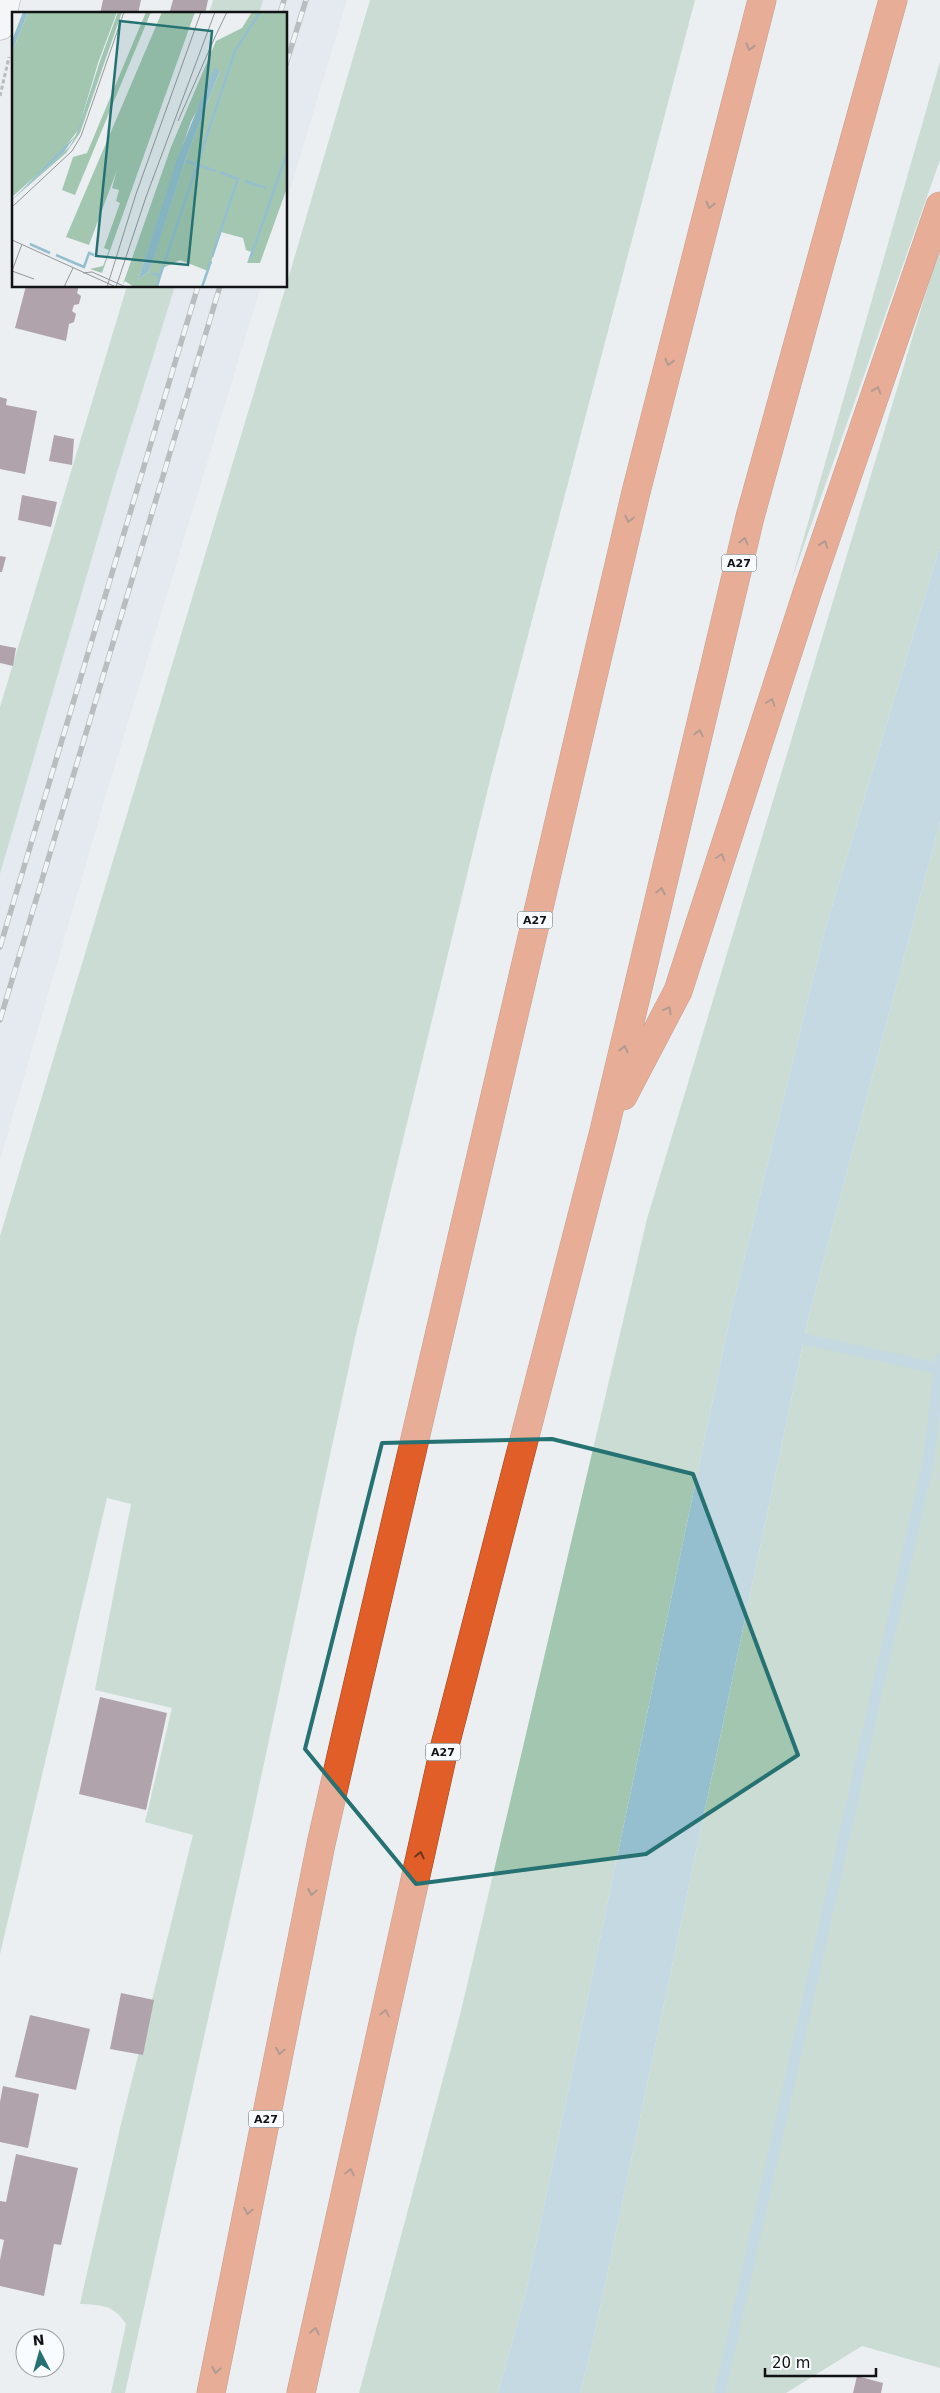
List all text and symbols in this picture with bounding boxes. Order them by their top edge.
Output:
inset map [12,12,288,288]
one-way arrow [745,43,756,52]
one-way arrow [705,200,715,208]
one-way arrow [664,357,675,366]
one-way arrow [871,386,881,395]
one-way arrow [624,515,635,524]
one-way arrow [738,536,749,545]
one-way arrow [818,540,828,548]
road number: A27 [722,554,756,572]
one-way arrow [765,699,775,707]
one-way arrow [693,729,704,738]
one-way arrow [715,853,725,862]
one-way arrow [655,887,666,896]
road number: A27 [518,912,552,928]
one-way arrow [662,1006,672,1015]
one-way arrow [618,1045,629,1054]
road number: A27 [426,1744,460,1760]
one-way arrow [414,1850,425,1859]
one-way arrow [307,1887,317,1896]
one-way arrow [379,2009,390,2018]
one-way arrow [275,2047,285,2056]
road number: A27 [248,2110,284,2128]
one-way arrow [344,2167,355,2176]
one-way arrow [243,2206,254,2215]
one-way arrow [309,2326,320,2335]
north arrow [15,2328,65,2378]
text: N [32,2332,45,2349]
scale bar [765,2346,876,2378]
text: 20 m [772,2354,810,2372]
one-way arrow [211,2365,222,2374]

